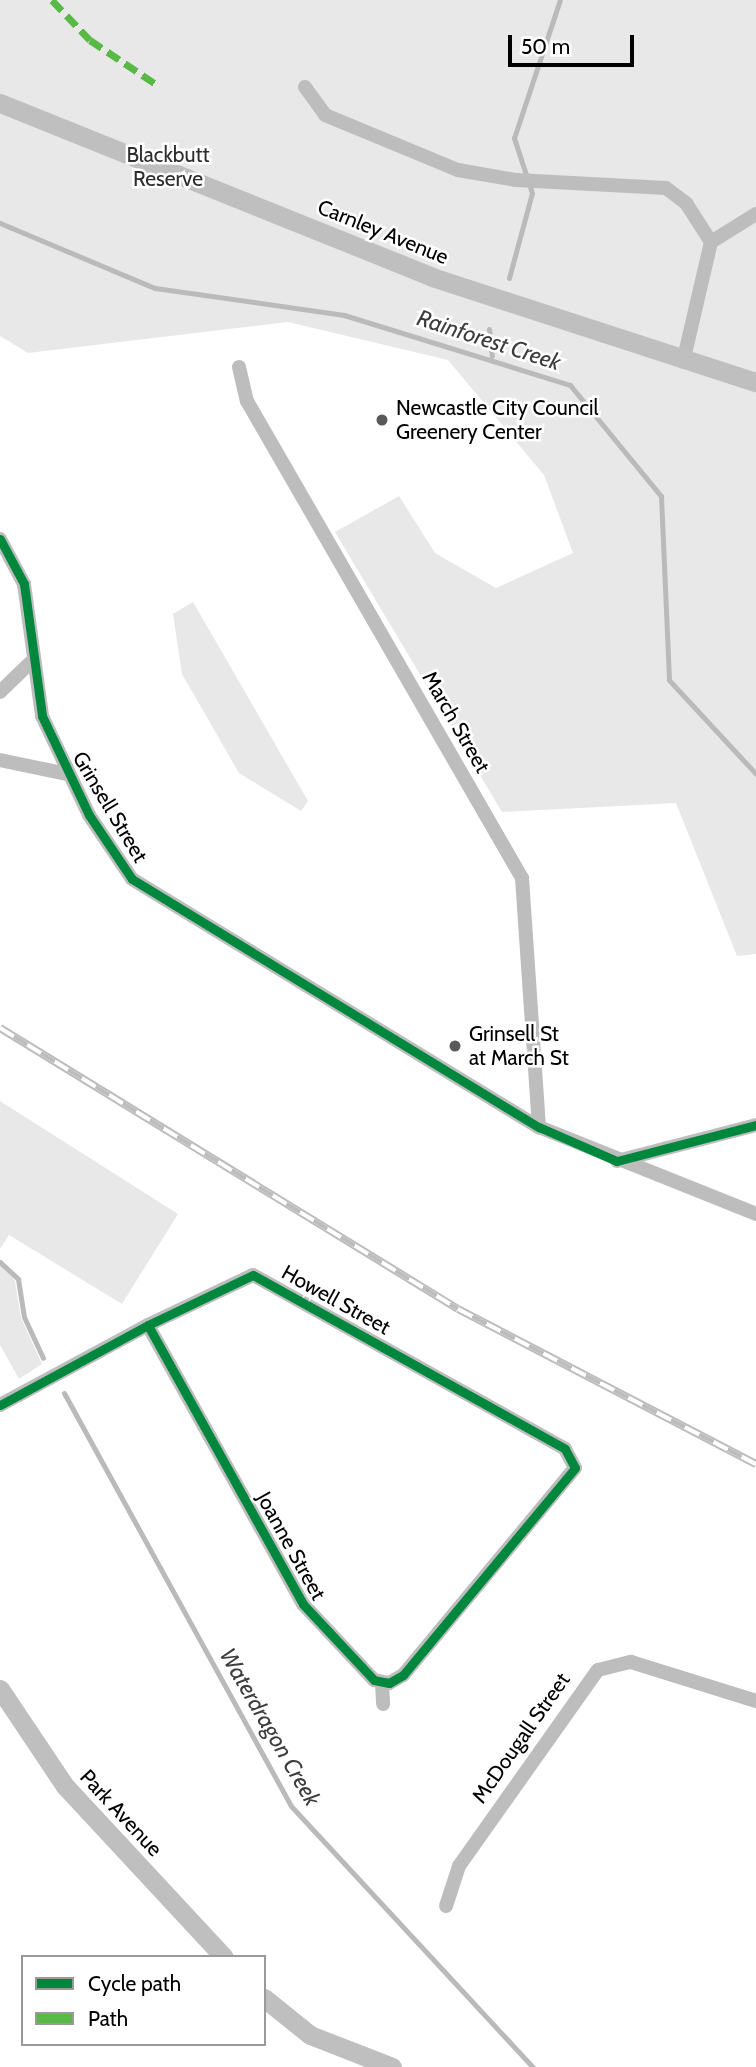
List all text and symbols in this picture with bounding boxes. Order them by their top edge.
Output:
scale bar [511,21,637,65]
text: 50 m [521,34,570,59]
park label: Blackbutt Reserve [126,142,210,192]
street label: Carnley Avenue [314,194,452,270]
water label: Rainforest Creek [414,304,564,376]
place label: Newcastle City Council Greenery Center [396,395,598,445]
marker: Newcastle City Council Greenery Center [374,412,390,428]
street label: March Street [417,667,495,777]
street label: Grinsell Street [67,747,153,867]
place label: Grinsell St at March St [469,1021,569,1071]
marker: Grinsell St at March St [447,1038,463,1054]
street label: Howell Street [277,1260,395,1340]
street label: Joanne Street [251,1488,331,1604]
water label: Waterdragon Creek [214,1643,326,1811]
street label: McDougall Street [467,1668,575,1808]
street label: Park Avenue [75,1764,167,1862]
legend [21,1955,266,2046]
text: Cycle path [88,1971,181,1996]
text: Path [88,2006,128,2031]

